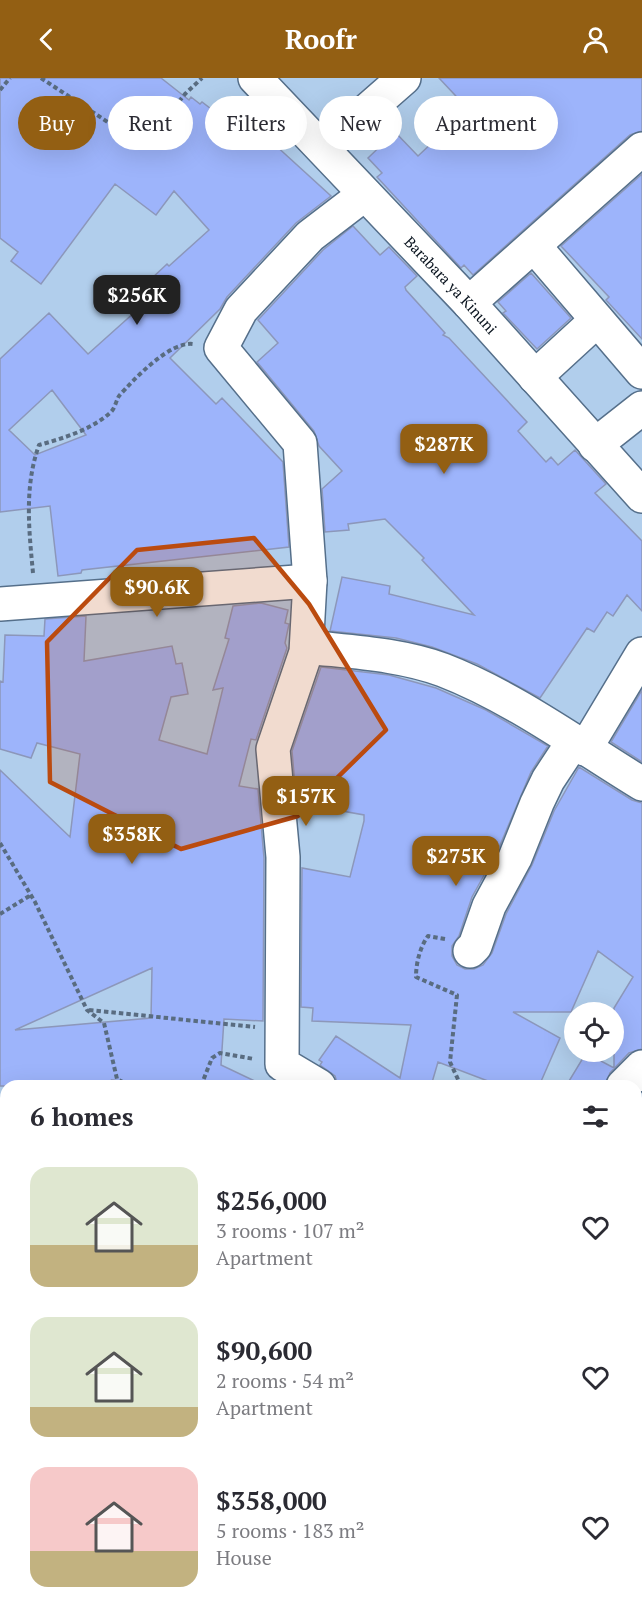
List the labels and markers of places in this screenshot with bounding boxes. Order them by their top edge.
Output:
pin: $256K [95,275,179,326]
pin: $287K [402,424,486,475]
pin: $90.6K [108,567,206,618]
pin: $157K [264,776,348,827]
pin: $358K [90,814,174,865]
pin: $275K [414,836,498,887]

